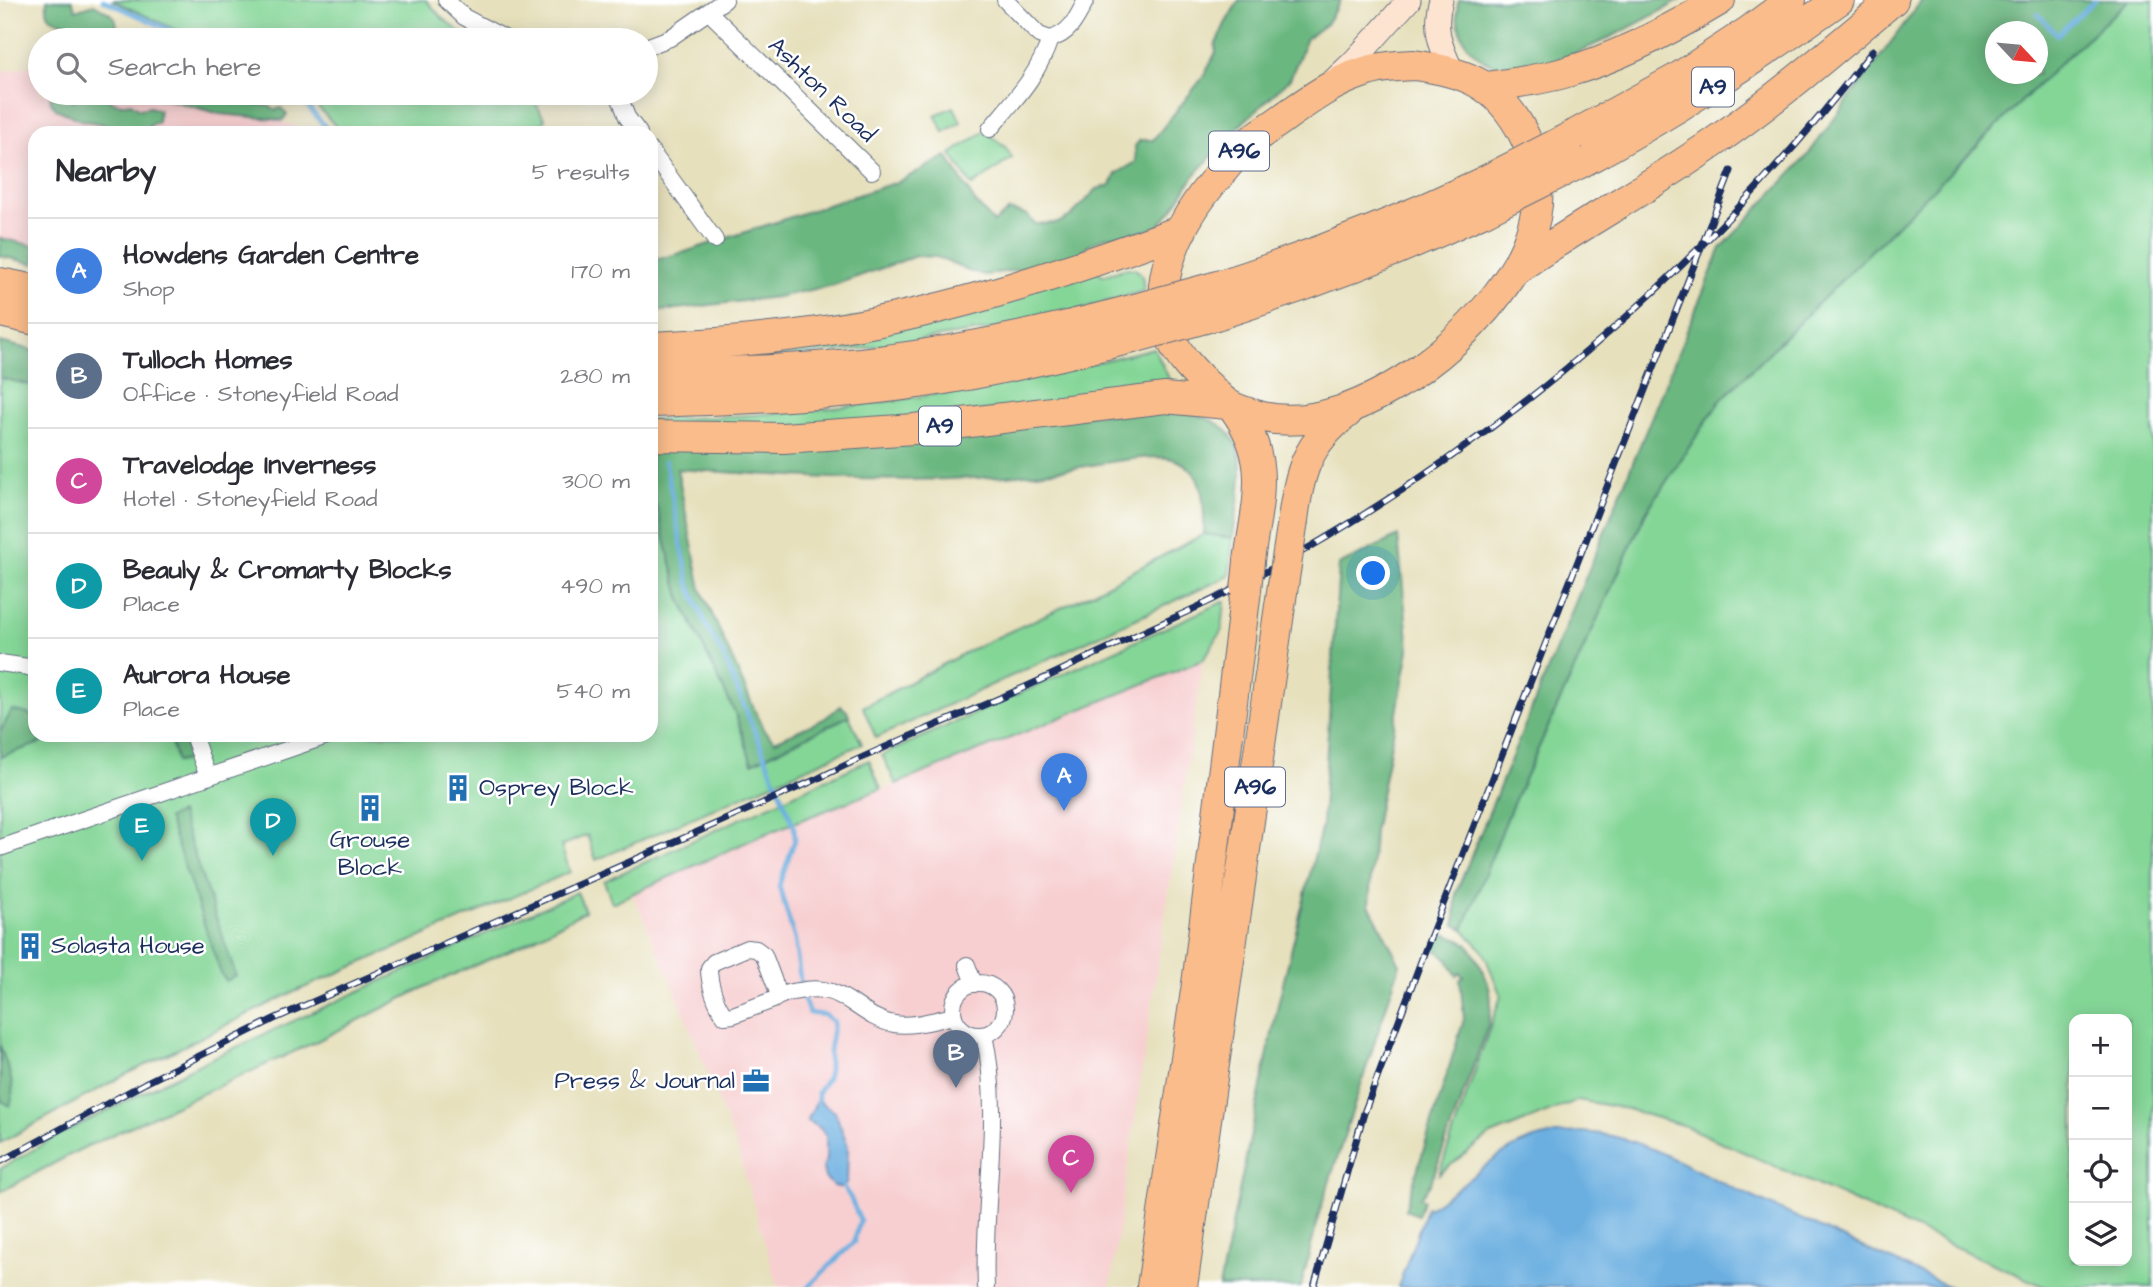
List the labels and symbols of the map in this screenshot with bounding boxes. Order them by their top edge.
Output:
north arrow [1985,21,2048,84]
street label: Ashton Road [760,29,884,151]
road number: A9 [1692,68,1734,106]
road number: A96 [1209,132,1269,170]
road number: A9 [919,406,961,446]
your location [1356,556,1390,590]
pin: A [1041,753,1087,811]
road number: A96 [1225,768,1285,806]
place label: Osprey Block [479,771,634,806]
building icon: Osprey Block [443,773,473,803]
building icon: Grouse Block [355,793,385,823]
pin: D [250,798,296,856]
pin: E [119,803,165,861]
place label: Grouse Block [330,823,410,885]
place label: Solasta House [51,929,205,963]
building icon: Solasta House [15,931,45,961]
pin: B [933,1030,979,1088]
place label: Press & Journal [554,1064,735,1098]
office icon: Press & Journal [741,1066,771,1096]
pin: C [1048,1135,1094,1193]

